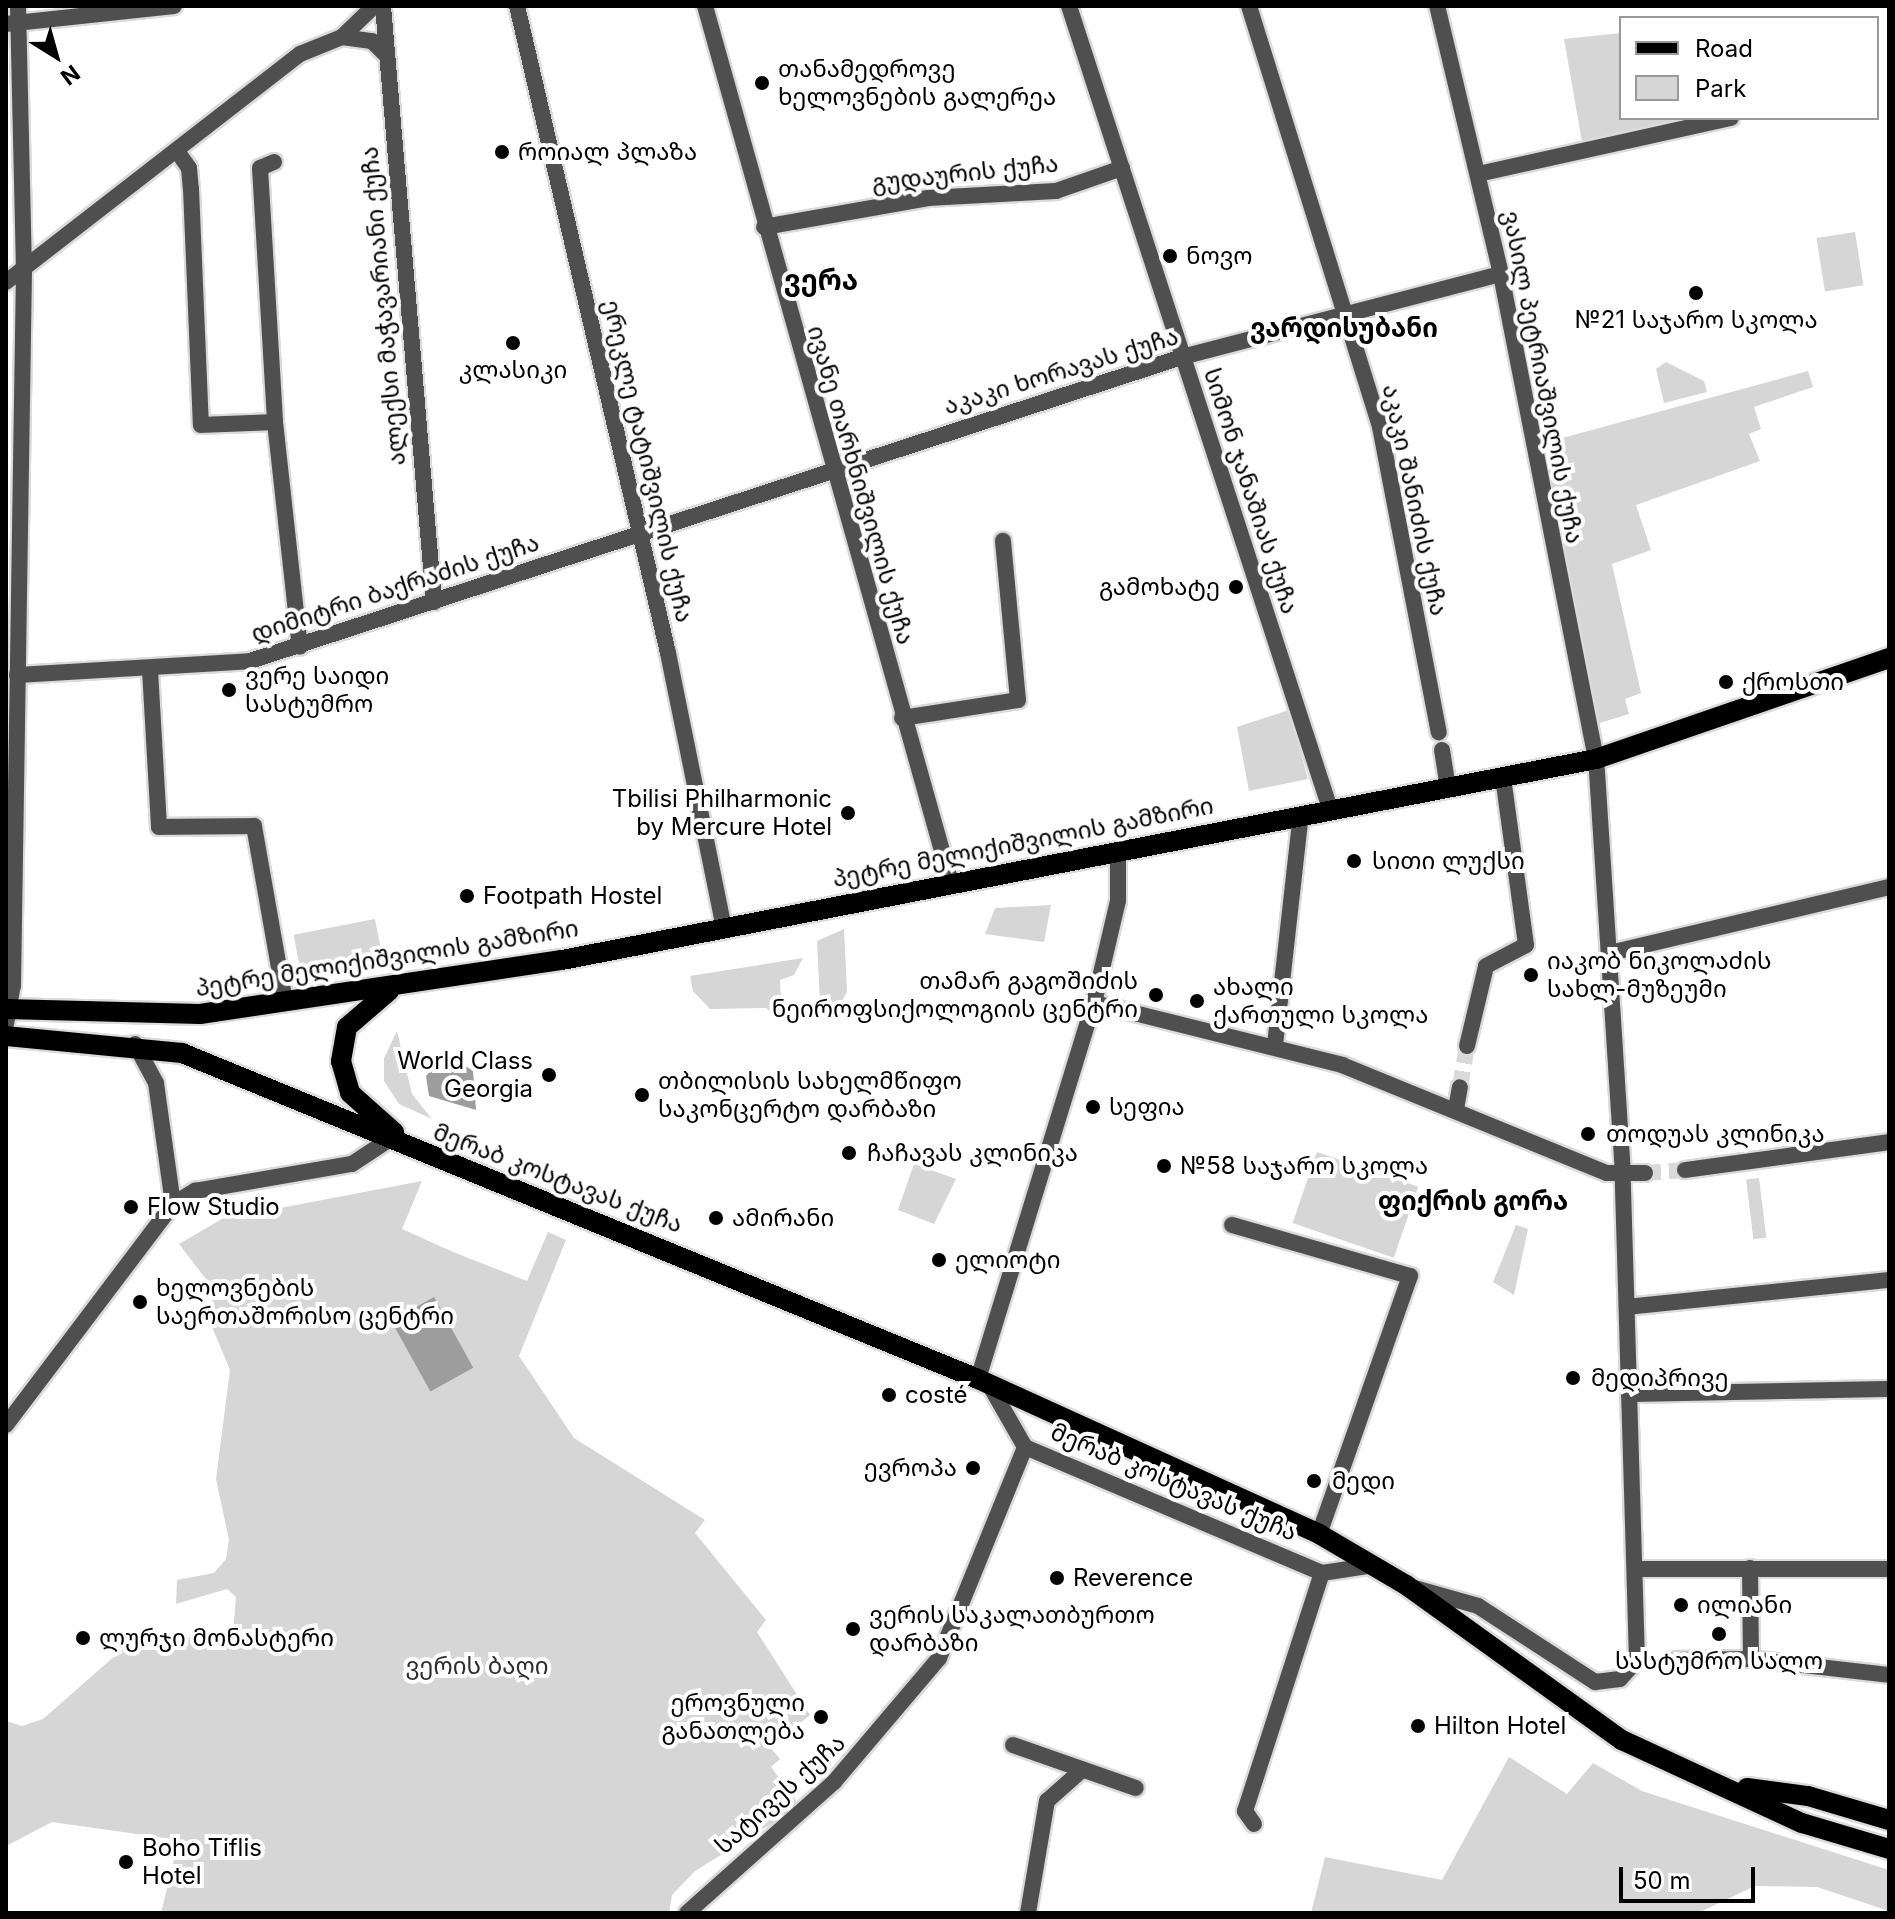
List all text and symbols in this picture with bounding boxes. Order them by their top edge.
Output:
north arrow [16,16,96,96]
legend [1619,16,1879,120]
text: Road [1695,34,1753,63]
place label: თანამედროვე ხელოვნების გალერეა [778,55,1056,111]
text: N [56,60,85,91]
marker: თანამედროვე ხელოვნების გალერეა [753,74,771,92]
text: Park [1695,74,1746,103]
place label: როიალ პლაზა [518,138,697,166]
marker: როიალ პლაზა [493,143,511,161]
street label: ალექსი მაჭავარიანი ქუჩა [355,145,411,467]
street label: გუდაურის ქუჩა [870,149,1060,197]
street label: ვასილ პეტრიაშვილის ქუჩა [1497,208,1589,546]
place label: ნოვო [1186,242,1253,270]
marker: ნოვო [1161,247,1179,265]
district label: ვერა [784,263,858,297]
marker: №21 საჯარო სკოლა [1687,284,1705,302]
street label: ერეკლე ტატიშვილის ქუჩა [597,297,699,625]
place label: №21 საჯარო სკოლა [1574,306,1818,334]
district label: ვარდისუბანი [1250,312,1438,344]
street label: ივანე თარხნიშვილის ქუჩა [802,322,920,648]
street label: აკაკი ხორავას ქუჩა [940,322,1182,420]
marker: კლასიკი [504,334,522,352]
place label: კლასიკი [459,356,567,384]
street label: სიმონ ჯანაშიას ქუჩა [1198,364,1304,618]
street label: აკაკი შანიძის ქუჩა [1376,382,1454,618]
street label: დიმიტრი ბაქრაძის ქუჩა [247,528,543,648]
place label: გამოხატე [1099,573,1220,601]
marker: გამოხატე [1227,578,1245,596]
place label: ვერე საიდი სასტუმრო [245,662,389,718]
place label: ქროსთი [1742,668,1844,696]
marker: ქროსთი [1717,673,1735,691]
marker: ვერე საიდი სასტუმრო [220,681,238,699]
place label: Tbilisi Philharmonic by Mercure Hotel [612,785,832,841]
street label: პეტრე მელიქიშვილის გამზირი [830,791,1216,893]
marker: Tbilisi Philharmonic by Mercure Hotel [839,804,857,822]
place label: სითი ლუქსი [1372,847,1525,875]
marker: სითი ლუქსი [1343,850,1365,872]
place label: Footpath Hostel [483,882,662,910]
marker: Footpath Hostel [458,887,476,905]
street label: პეტრე მელიქიშვილის გამზირი [193,913,581,1003]
place label: იაკობ ნიკოლაძის სახლ-მუზეუმი [1547,947,1771,1003]
marker: იაკობ ნიკოლაძის სახლ-მუზეუმი [1522,966,1540,984]
place label: თამარ გაგოშიძის ნეიროფსიქოლოგიის ცენტრი [772,967,1138,1023]
place label: ახალი ქართული სკოლა [1213,973,1428,1029]
marker: თამარ გაგოშიძის ნეიროფსიქოლოგიის ცენტრი [1145,984,1167,1006]
marker: ახალი ქართული სკოლა [1188,992,1206,1010]
place label: World Class Georgia [397,1047,533,1103]
marker: World Class Georgia [540,1066,558,1084]
place label: თბილისის სახელმწიფო საკონცერტო დარბაზი [658,1067,962,1123]
marker: თბილისის სახელმწიფო საკონცერტო დარბაზი [633,1086,651,1104]
place label: სეფია [1109,1093,1185,1121]
marker: სეფია [1084,1098,1102,1116]
street label: მერაბ კოსტავას ქუჩა [429,1117,687,1239]
place label: თოდუას კლინიკა [1606,1120,1825,1148]
marker: თოდუას კლინიკა [1577,1123,1599,1145]
place label: ჩაჩავას კლინიკა [867,1139,1078,1167]
marker: ჩაჩავას კლინიკა [838,1142,860,1164]
place label: №58 საჯარო სკოლა [1180,1152,1428,1180]
marker: №58 საჯარო სკოლა [1155,1157,1173,1175]
district label: ფიქრის გორა [1378,1185,1568,1217]
place label: Flow Studio [147,1193,280,1221]
marker: Flow Studio [122,1198,140,1216]
place label: ამირანი [732,1204,834,1232]
marker: ამირანი [707,1209,725,1227]
place label: ელიოტი [955,1246,1061,1274]
marker: ელიოტი [930,1251,948,1269]
place label: ხელოვნების საერთაშორისო ცენტრი [156,1274,454,1330]
marker: ხელოვნების საერთაშორისო ცენტრი [131,1293,149,1311]
place label: მედიპრივე [1591,1364,1729,1392]
marker: მედიპრივე [1562,1367,1584,1389]
place label: costé [905,1381,967,1409]
marker: costé [880,1386,898,1404]
street label: მერაბ კოსტავას ქუჩა [1047,1417,1301,1547]
place label: ევროპა [864,1454,957,1482]
marker: ევროპა [964,1459,982,1477]
place label: მედი [1332,1467,1395,1495]
marker: მედი [1303,1470,1325,1492]
place label: Reverence [1073,1564,1193,1592]
marker: Reverence [1048,1569,1066,1587]
place label: ილიანი [1697,1591,1792,1619]
marker: ილიანი [1672,1596,1690,1614]
place label: ვერის საკალათბურთო დარბაზი [869,1601,1155,1657]
marker: ვერის საკალათბურთო დარბაზი [844,1620,862,1638]
place label: ლურჯი მონასტერი [99,1624,334,1652]
marker: სასტუმრო სალო [1710,1625,1728,1643]
marker: ლურჯი მონასტერი [74,1629,92,1647]
place label: სასტუმრო სალო [1615,1647,1823,1675]
park label: ვერის ბაღი [405,1652,549,1680]
place label: ეროვნული განათლება [661,1689,805,1745]
marker: ეროვნული განათლება [812,1708,830,1726]
place label: Hilton Hotel [1434,1712,1566,1740]
marker: Hilton Hotel [1409,1717,1427,1735]
street label: სატივეს ქუჩა [709,1728,851,1860]
place label: Boho Tiflis Hotel [142,1834,262,1890]
scale bar [1623,1851,1759,1901]
marker: Boho Tiflis Hotel [117,1853,135,1871]
text: 50 m [1633,1866,1691,1895]

